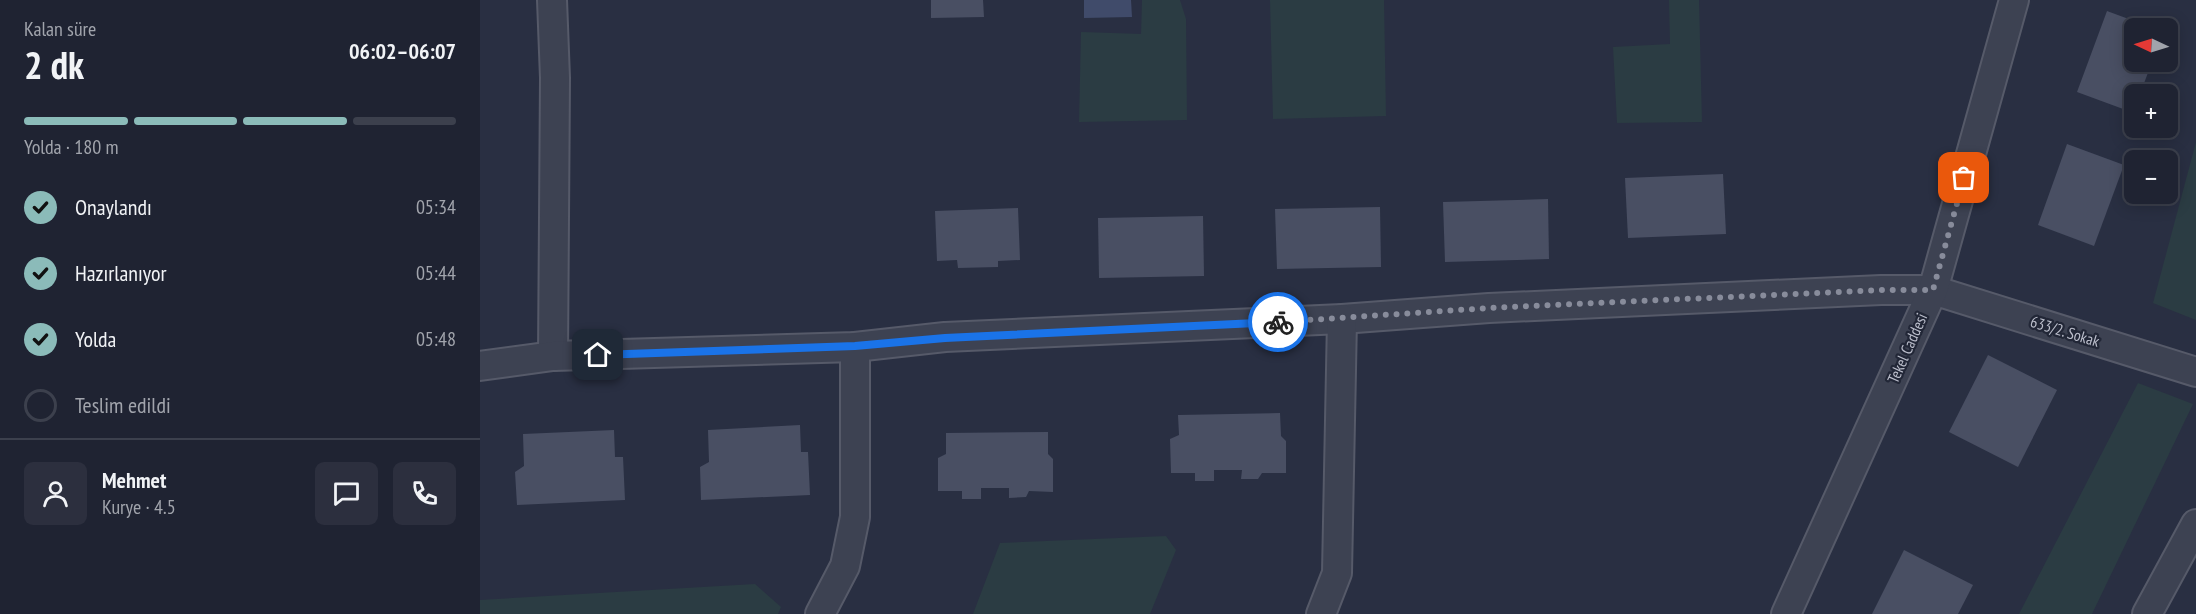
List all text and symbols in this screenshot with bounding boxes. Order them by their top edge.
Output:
text: Kalan süre [24,16,96,42]
north arrow [2124,18,2178,72]
map controls [2124,18,2178,204]
text: 06:02–06:07 [349,37,456,65]
text: 2 dk [24,39,84,90]
button: + [2124,84,2178,138]
text: Yolda · 180 m [24,134,119,160]
button: − [2124,150,2178,204]
pin [1938,152,1989,203]
icon: bag [1947,161,1980,194]
icon: check [24,191,57,224]
text: Onaylandı [75,193,152,221]
text: 05:34 [416,194,456,220]
icon: check [24,257,57,290]
text: Hazırlanıyor [75,259,166,287]
text: 05:44 [416,260,456,286]
courier [1248,292,1308,352]
icon: bike [1262,306,1295,339]
street label: Tekel Caddesi [1883,310,1931,386]
street label: 633/2. Sokak [2028,311,2103,351]
icon: check [24,323,57,356]
text: Yolda [75,325,116,353]
text: 05:48 [416,326,456,352]
pin [572,329,623,380]
icon: home [581,338,614,371]
text: Teslim edildi [75,391,171,419]
button: person [24,462,87,525]
button: chat [315,462,378,525]
button: phone [393,462,456,525]
text: Mehmet [102,466,166,494]
text: Kurye · 4.5 [102,494,176,520]

